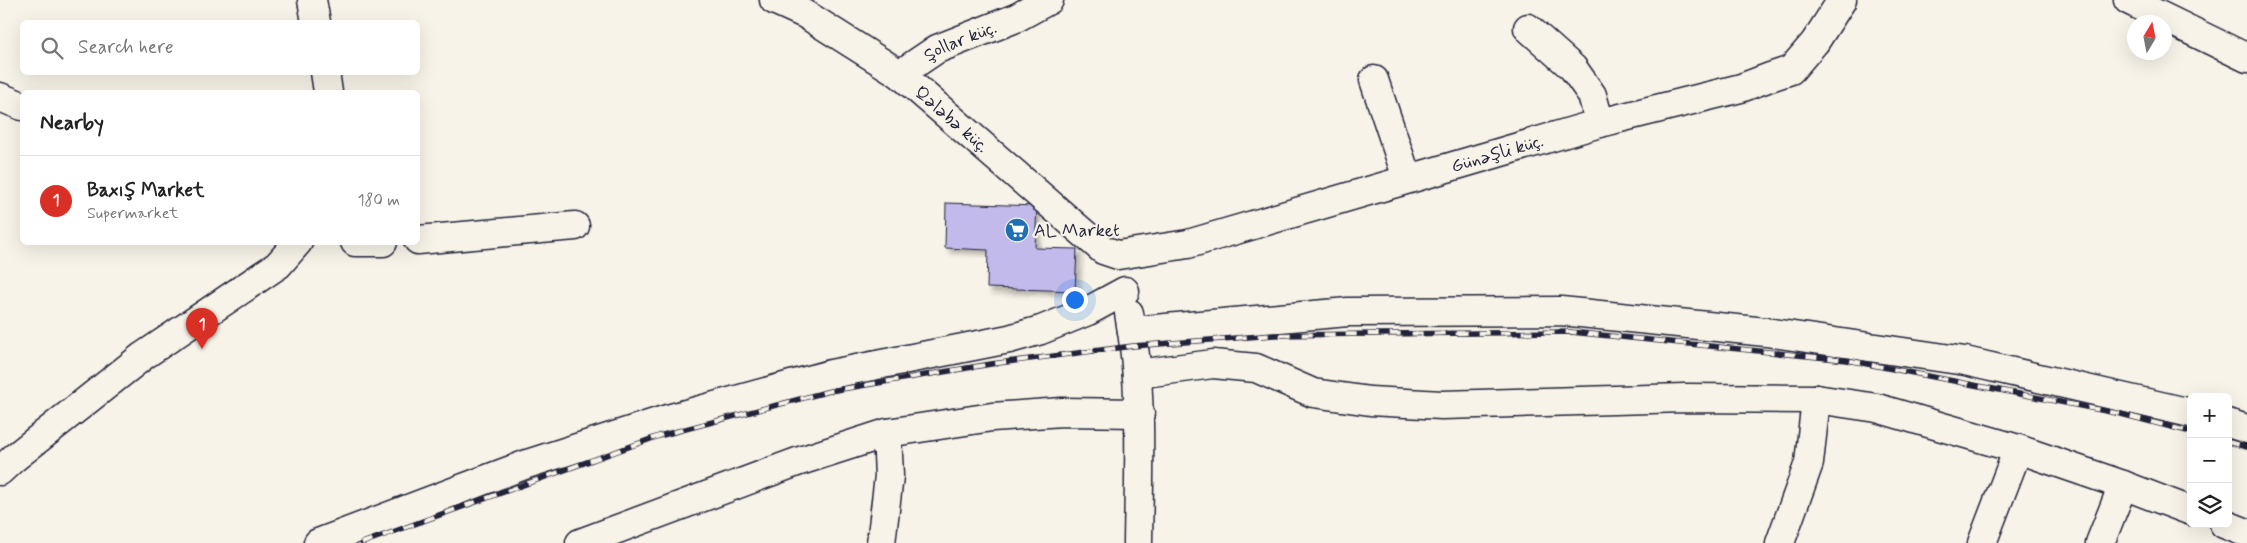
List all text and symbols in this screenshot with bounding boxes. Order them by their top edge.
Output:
north arrow [2127,15,2172,60]
street label: Şollar küç. [919,16,1000,68]
search box [20,20,420,75]
icon: search [38,34,66,62]
text: Search here [78,35,174,60]
street label: Qələbə küç. [909,81,993,159]
text: Nearby [40,109,104,137]
street label: Günəşli küç. [1449,129,1546,179]
text: Baxış Market [87,178,204,203]
text: 1 [52,190,60,211]
text: 180 m [357,190,400,211]
text: Supermarket [87,203,178,224]
supermarket icon: AL Market [1004,217,1030,243]
place label: AL Market [1034,219,1120,243]
your location [1062,287,1088,313]
pin: 1 [186,308,218,349]
map controls [2187,393,2232,528]
button: + [2187,393,2232,438]
button: − [2187,438,2232,483]
button: layers [2187,483,2232,528]

